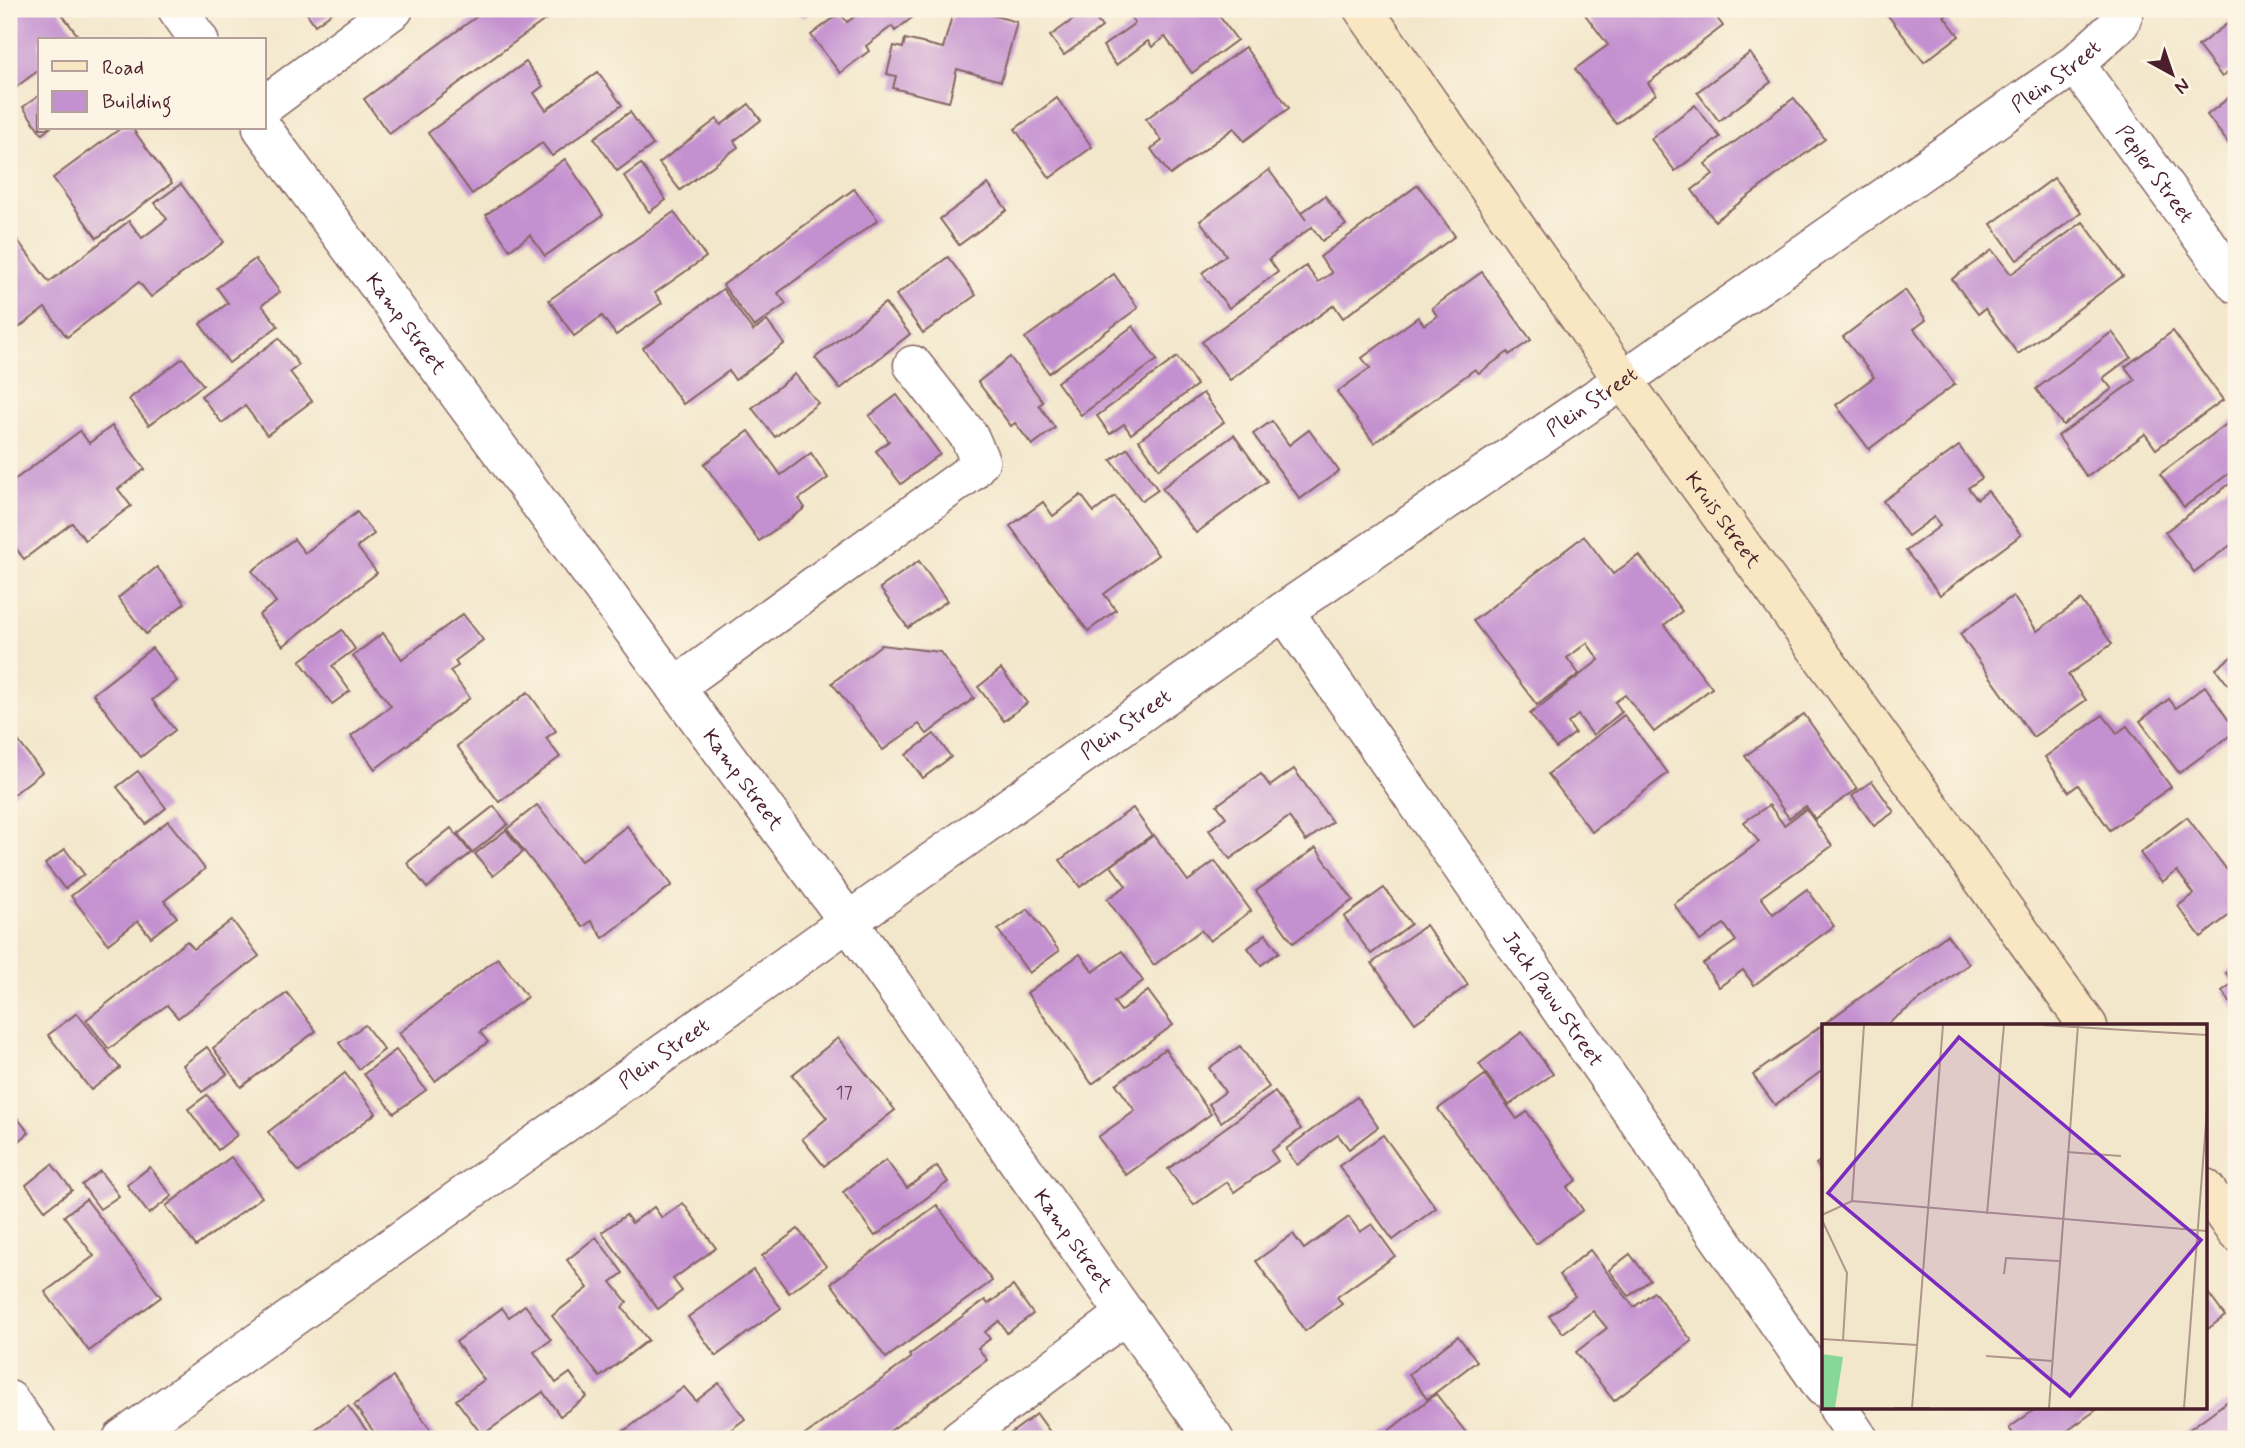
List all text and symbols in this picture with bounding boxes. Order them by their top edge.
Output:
street label: Plein Street [2006,34,2108,119]
legend [38,38,266,130]
north arrow [2136,38,2206,108]
text: Road [102,54,144,82]
text: N [2169,72,2195,100]
text: Building [102,88,172,118]
street label: Pepler Street [2109,120,2200,229]
street label: Kamp Street [359,268,453,381]
street label: Plein Street [1541,361,1644,444]
street label: Kruis Street [1678,466,1767,575]
street label: Plein Street [1075,683,1177,767]
street label: Kamp Street [696,724,790,837]
street label: Jack Pauw Street [1495,926,1609,1073]
street label: Plein Street [613,1012,715,1096]
inset map [1822,1024,2206,1410]
house number: 17 [835,1081,853,1105]
street label: Kamp Street [1027,1184,1119,1298]

